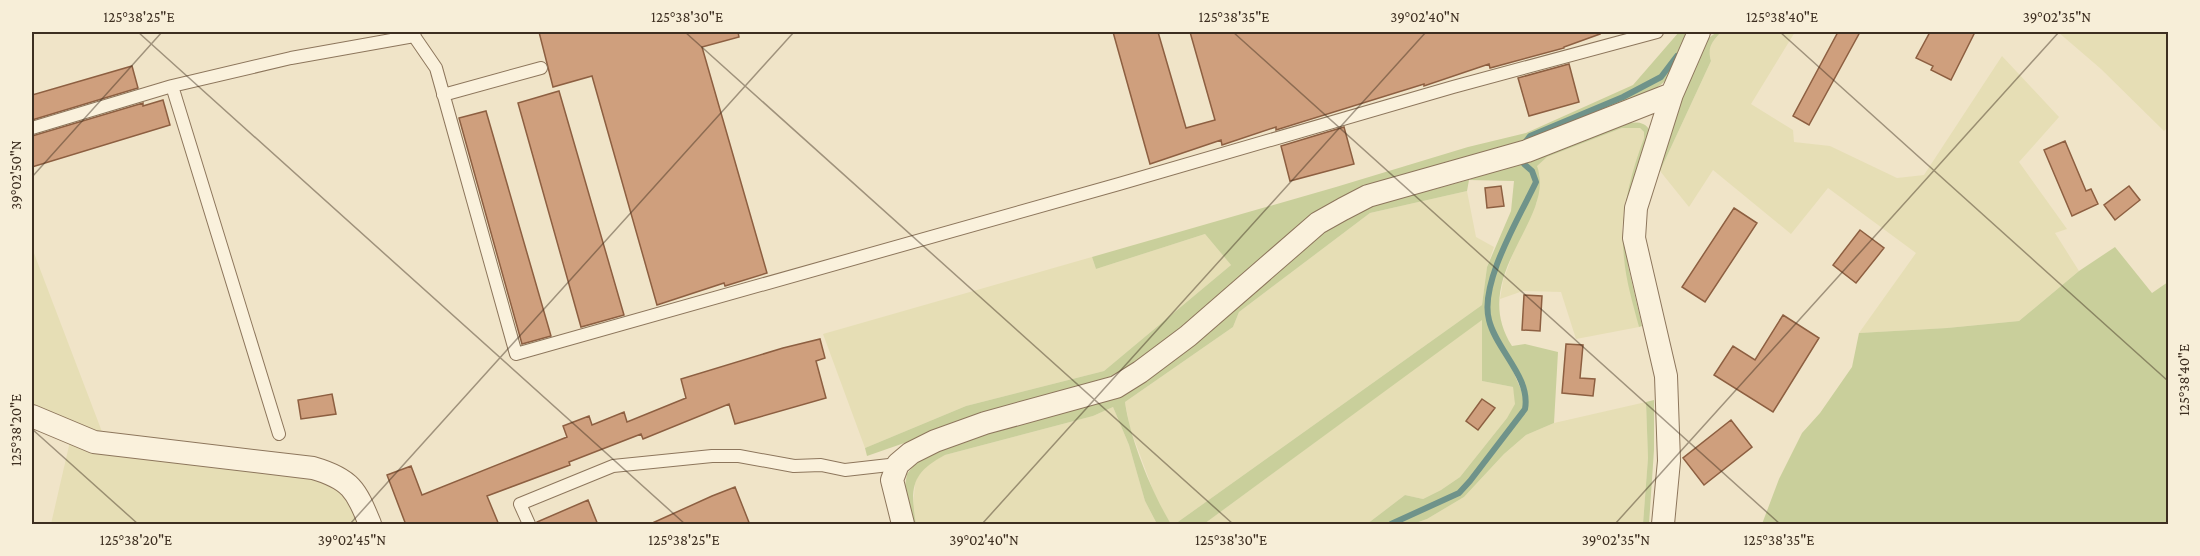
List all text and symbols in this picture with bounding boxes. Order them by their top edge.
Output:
text: 125°38'25"E [103,9,175,25]
text: 125°38'30"E [651,9,723,25]
text: 125°38'35"E [1199,9,1269,25]
text: 39°02'40"N [1390,9,1460,25]
text: 125°38'40"E [1746,9,1818,25]
text: 39°02'35"N [2023,9,2091,25]
text: 39°02'50"N [8,140,24,210]
text: 125°38'40"E [2176,344,2192,416]
text: 125°38'20"E [8,394,24,466]
text: 125°38'20"E [100,532,172,548]
text: 39°02'45"N [318,532,386,548]
text: 125°38'25"E [648,532,720,548]
text: 39°02'40"N [949,532,1019,548]
text: 125°38'30"E [1195,532,1267,548]
text: 39°02'35"N [1582,532,1650,548]
text: 125°38'35"E [1744,532,1814,548]

